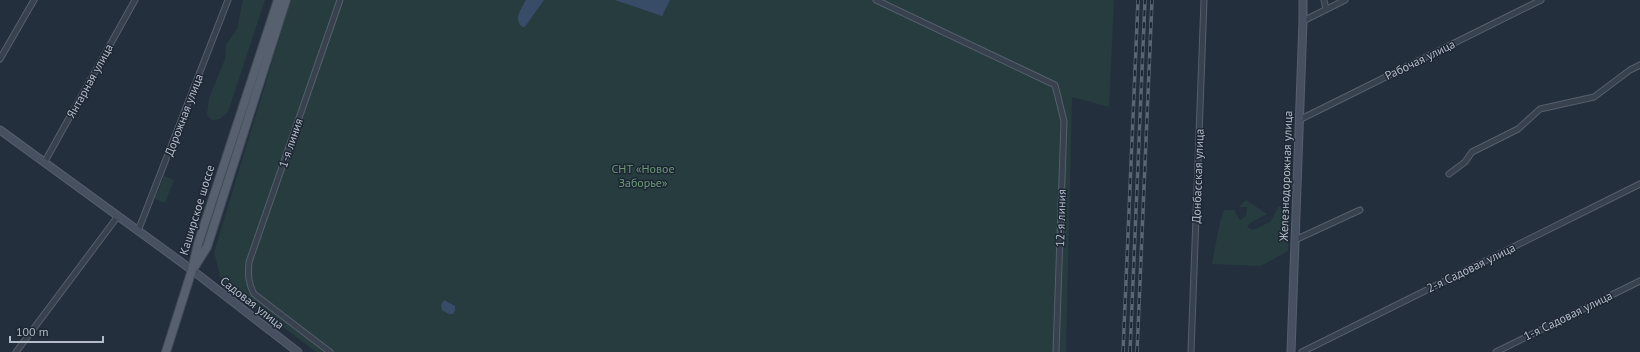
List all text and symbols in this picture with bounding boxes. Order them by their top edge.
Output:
street label: Рабочая улица [1382,36,1457,83]
street label: Янтарная улица [63,41,116,120]
street label: Дорожная улица [161,72,206,158]
street label: Железнодорожная улица [1276,110,1295,243]
street label: 1-я линия [275,116,306,169]
street label: Донбасская улица [1188,128,1207,224]
park label: СНТ «Новое Заборье» [611,161,675,190]
street label: Каширское шоссе [176,163,217,257]
street label: 12-я линия [1052,189,1069,247]
street label: 2-я Садовая улица [1424,240,1518,296]
street label: Садовая улица [217,273,287,332]
street label: 1-я Садовая улица [1521,288,1615,344]
scale bar [10,318,103,344]
text: 100 m [16,324,49,339]

